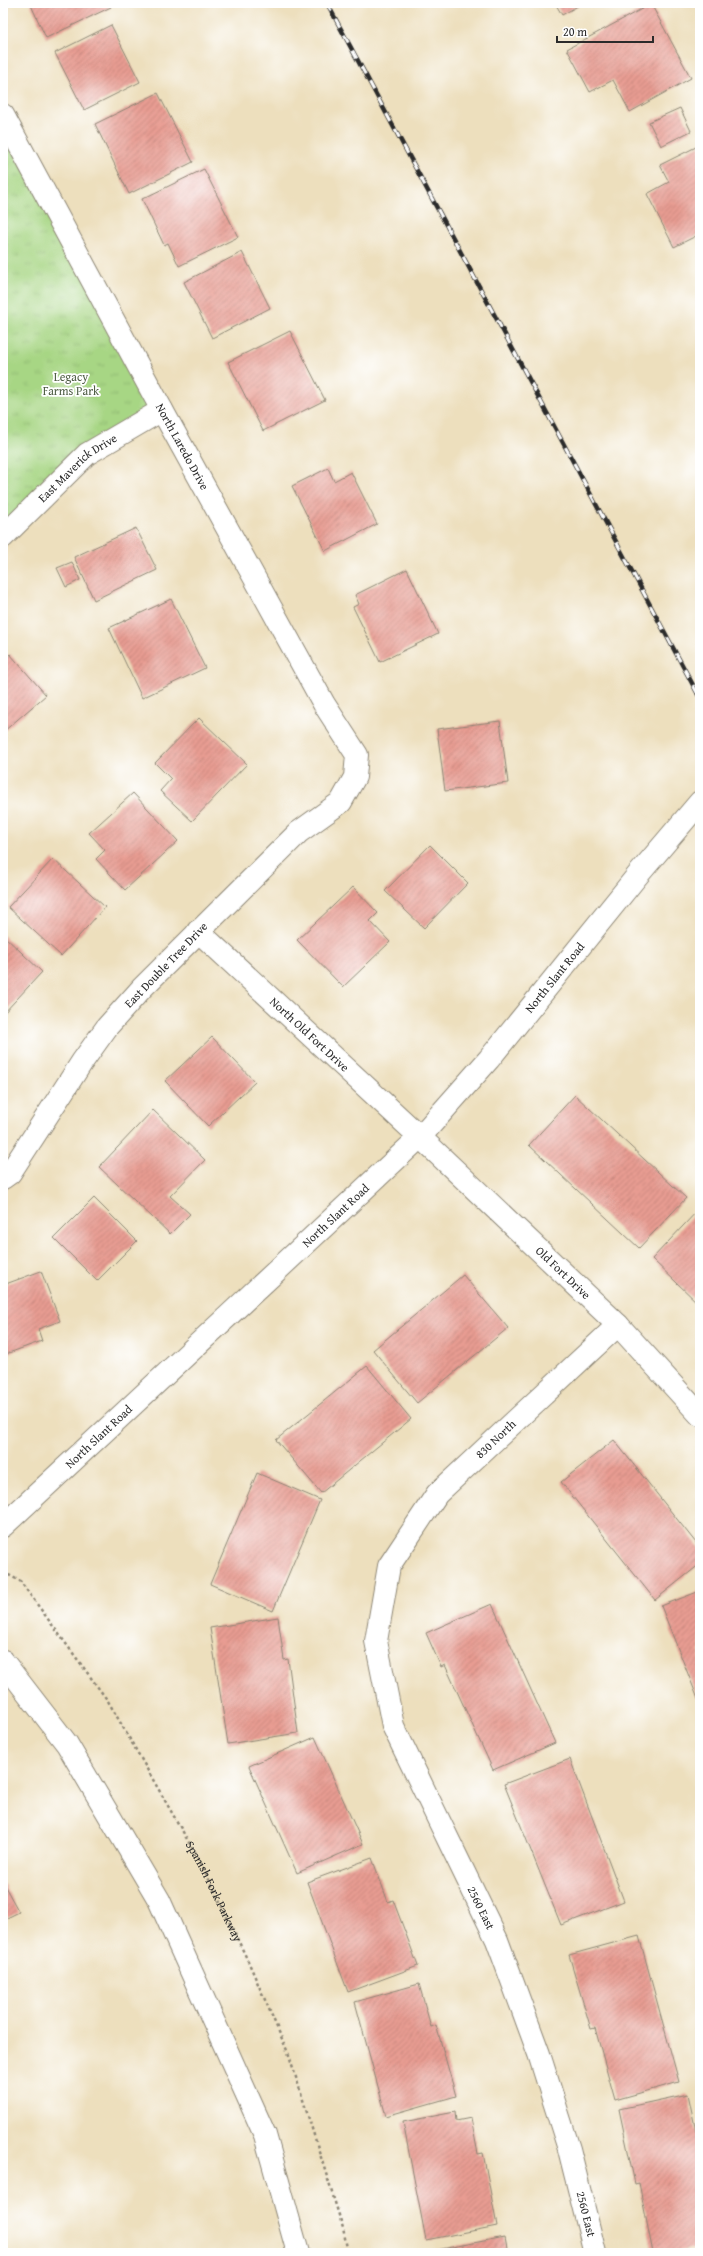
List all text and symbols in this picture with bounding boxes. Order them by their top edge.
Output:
scale bar [557,18,653,44]
text: 20 m [563,23,587,40]
park label: Legacy Farms Park [43,368,100,399]
street label: North Laredo Drive [152,400,214,493]
street label: East Maverick Drive [34,429,120,506]
street label: East Double Tree Drive [120,918,211,1011]
street label: North Slant Road [521,938,588,1016]
street label: North Old Fort Drive [266,993,353,1075]
street label: North Slant Road [298,1179,373,1251]
street label: Old Fort Drive [532,1242,595,1303]
street label: North Slant Road [61,1400,136,1472]
street label: 830 North [471,1415,520,1462]
street label: Spanish Fork Parkway [182,1838,247,1944]
street label: 2560 East [464,1883,500,1933]
street label: 2560 East [573,2189,601,2239]

